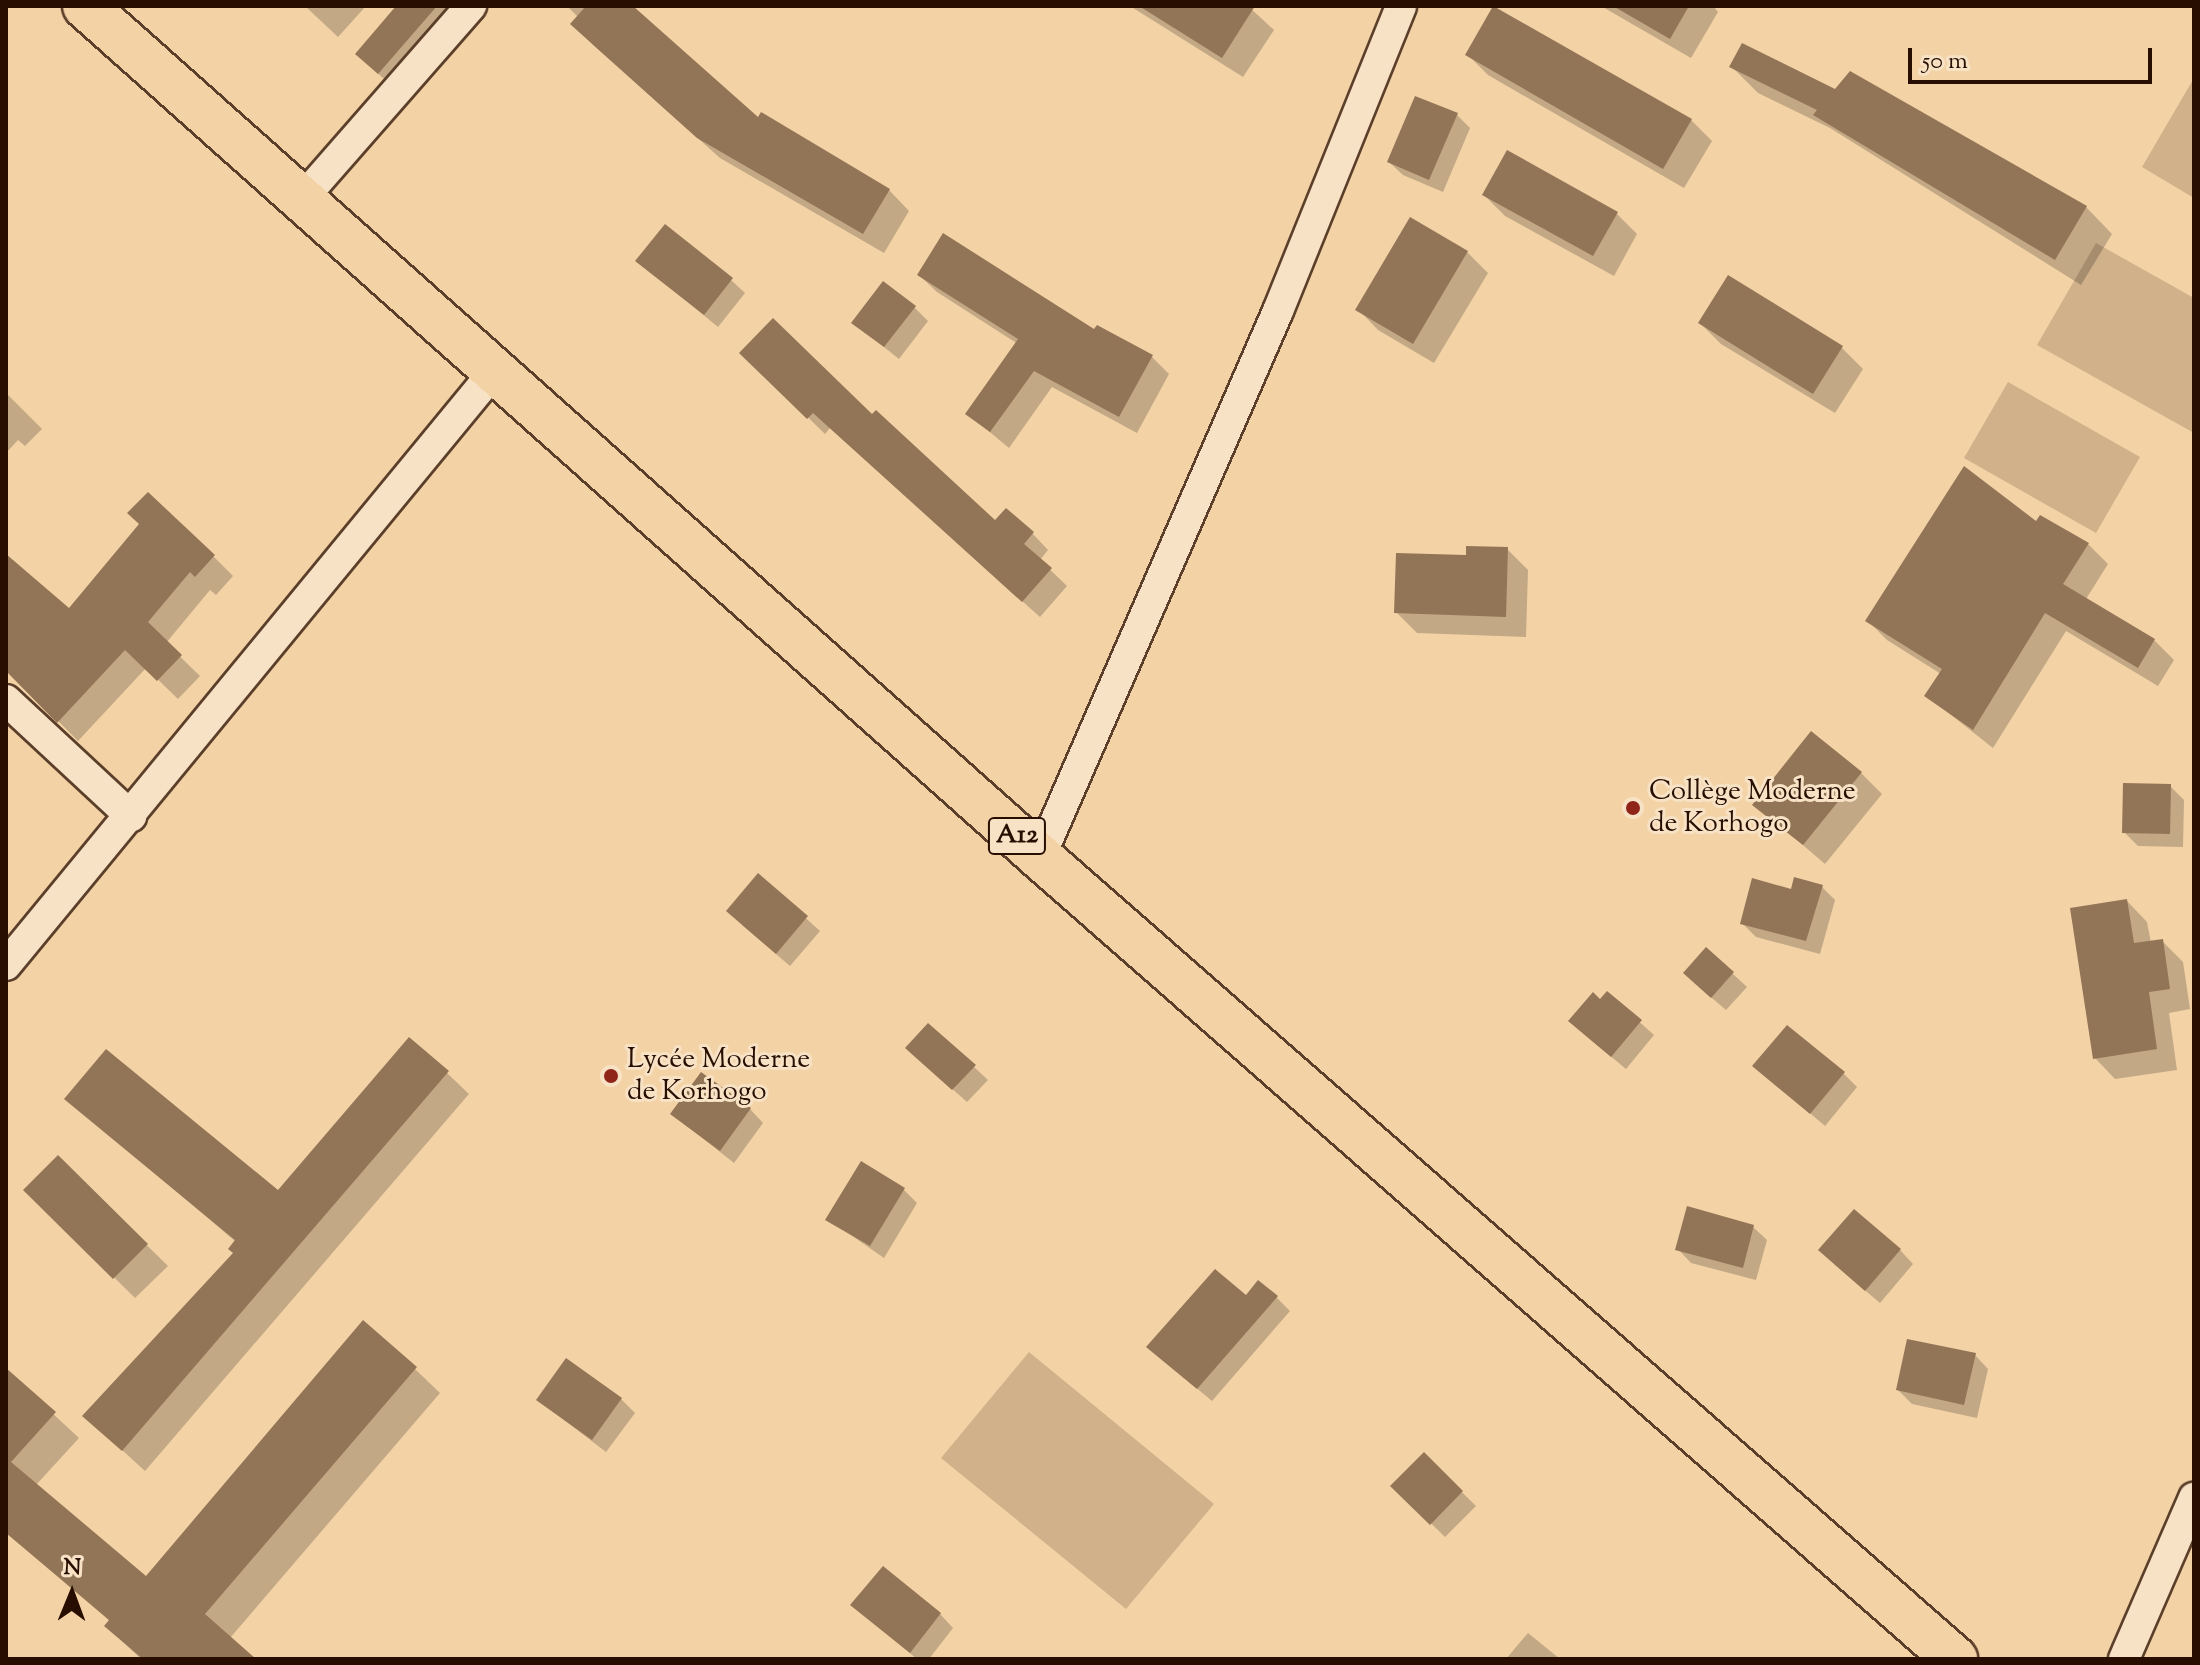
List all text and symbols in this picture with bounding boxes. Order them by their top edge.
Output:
scale bar [1912,32,2156,82]
text: 50 m [1922,45,1968,79]
place label: Collège Moderne de Korhogo [1649,775,1856,841]
marker: Collège Moderne de Korhogo [1624,799,1642,817]
road number: A12 [987,814,1047,858]
place label: Lycée Moderne de Korhogo [627,1043,810,1109]
marker: Lycée Moderne de Korhogo [602,1067,620,1085]
north arrow [32,1553,112,1633]
text: N [63,1553,81,1585]

